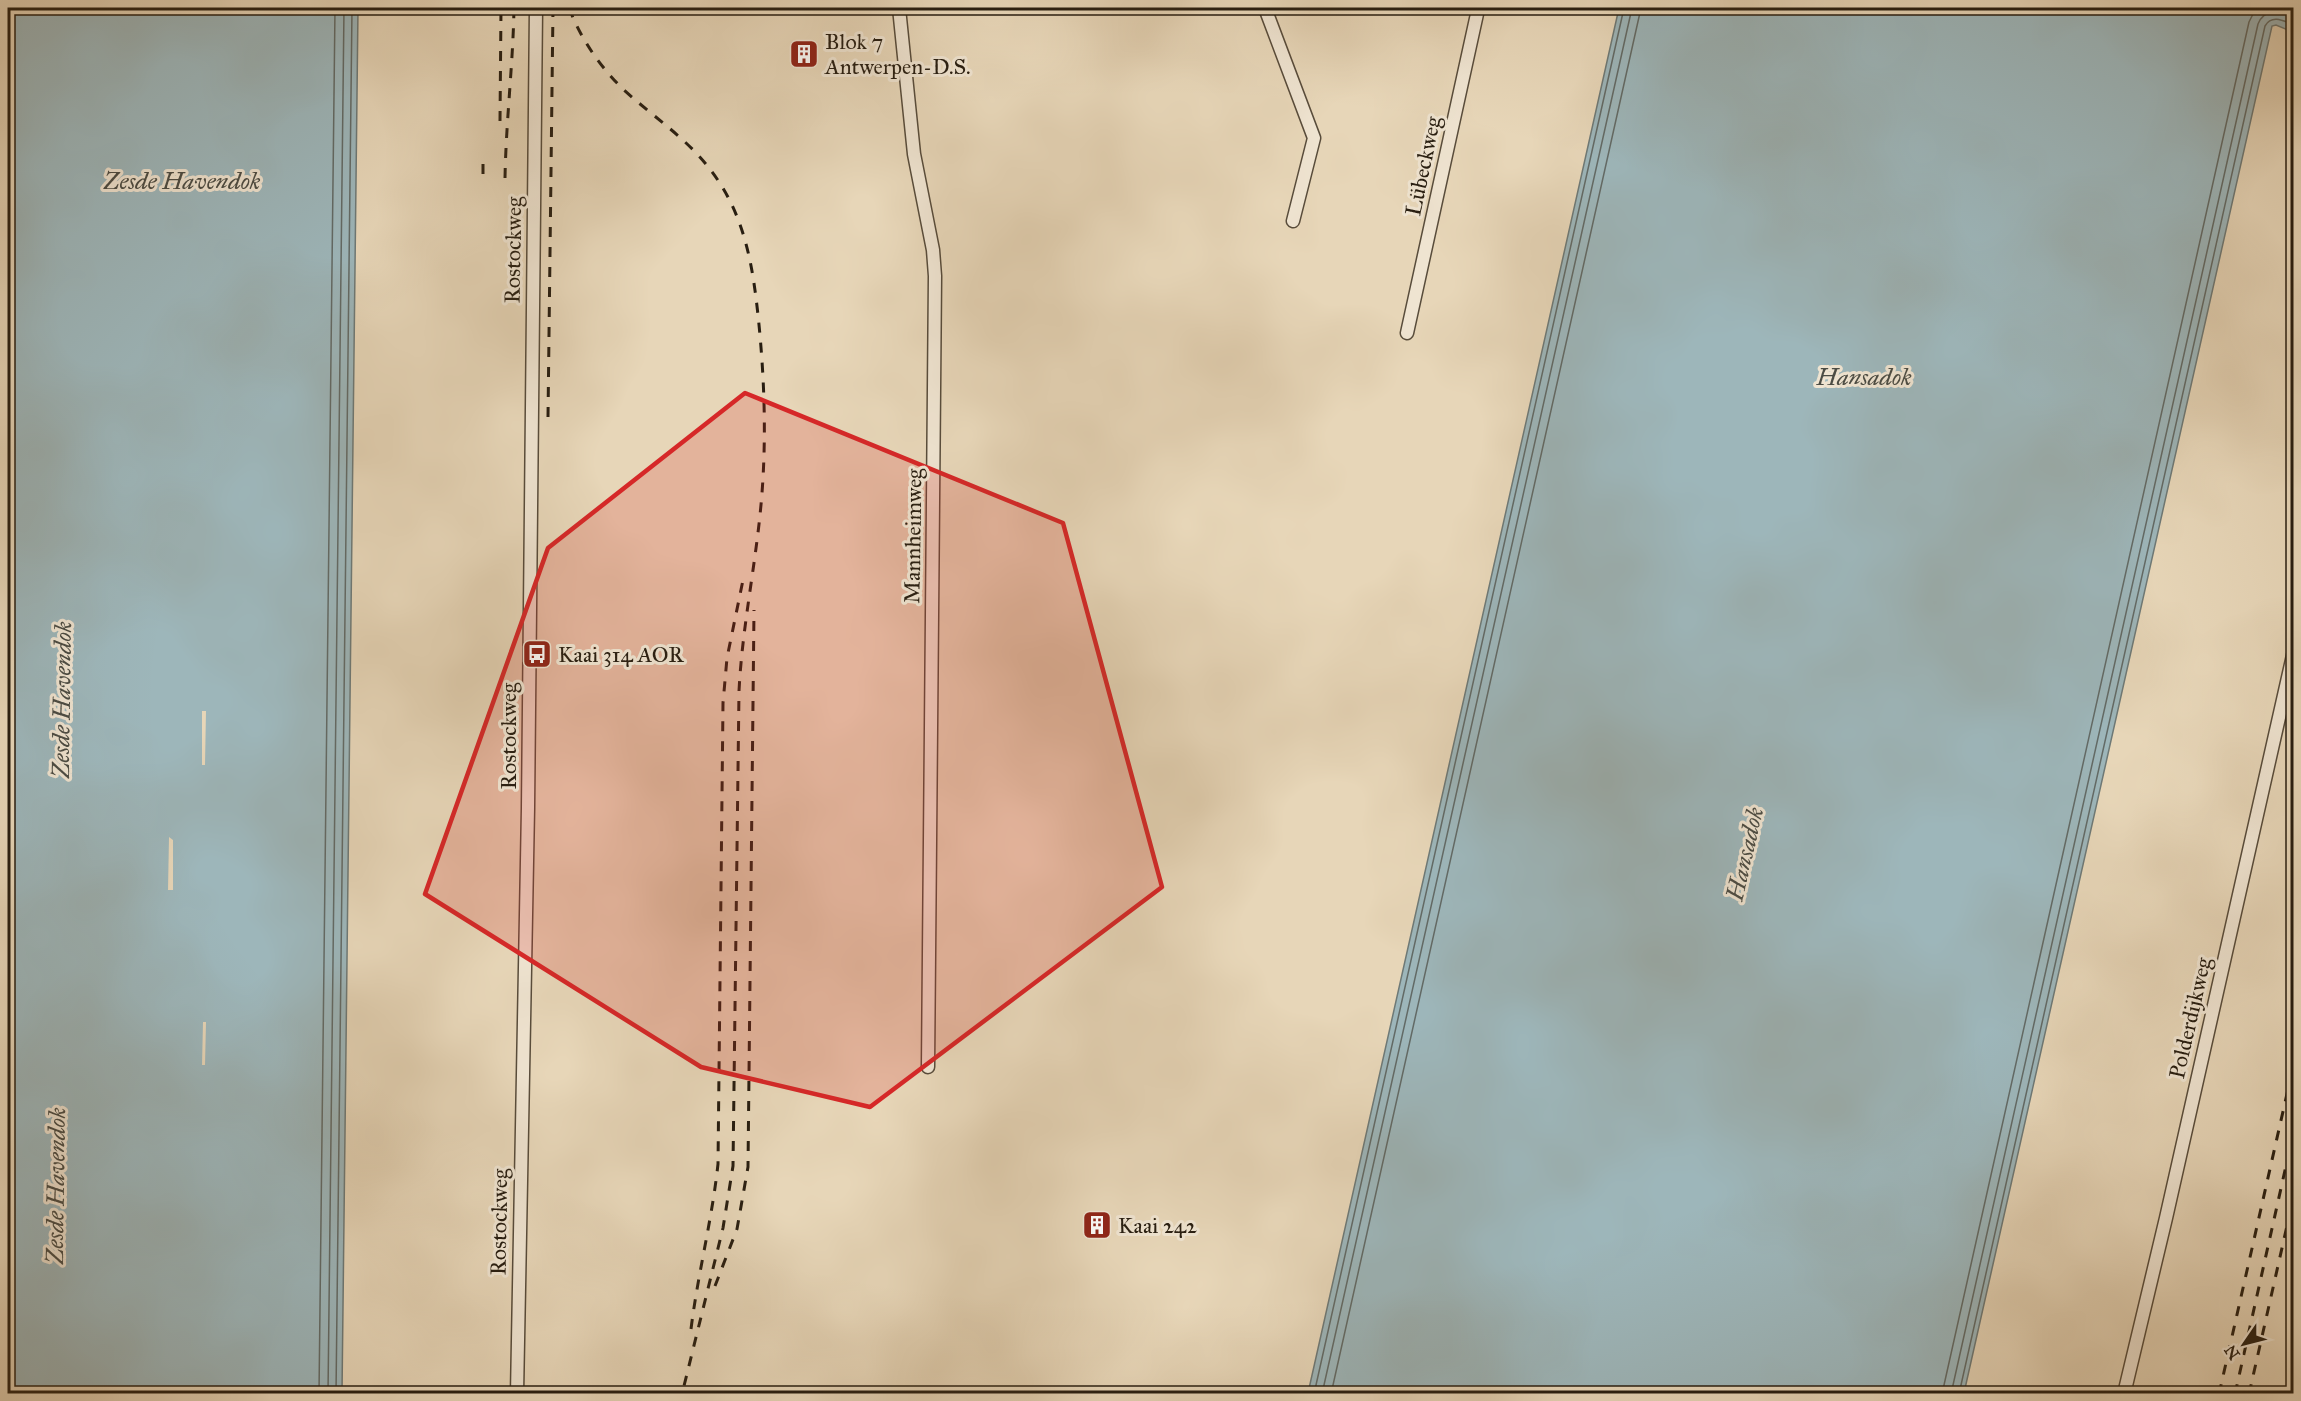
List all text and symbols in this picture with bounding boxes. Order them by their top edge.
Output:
place label: Blok 7 Antwerpen-D.S. [824,28,971,80]
building icon: Blok 7 Antwerpen-D.S. [788,38,820,70]
street label: Lübeckweg [1399,113,1447,218]
water label: Zesde Havendok [103,166,261,196]
street label: Rostockweg [499,196,527,304]
water label: Hansadok [1815,362,1912,392]
street label: Mannheimweg [898,468,928,604]
water label: Zesde Havendok [46,621,78,780]
bus stop icon: Kaai 314 AOR [521,638,553,670]
place label: Kaai 314 AOR [558,641,684,668]
street label: Rostockweg [495,682,522,789]
water label: Hansadok [1719,804,1770,905]
street label: Polderdijkweg [2163,954,2217,1081]
water label: Zesde Havendok [40,1107,72,1266]
street label: Rostockweg [485,1168,513,1276]
building icon: Kaai 242 [1081,1209,1113,1241]
place label: Kaai 242 [1118,1212,1197,1239]
north arrow [2214,1314,2274,1374]
text: N [2220,1341,2244,1363]

